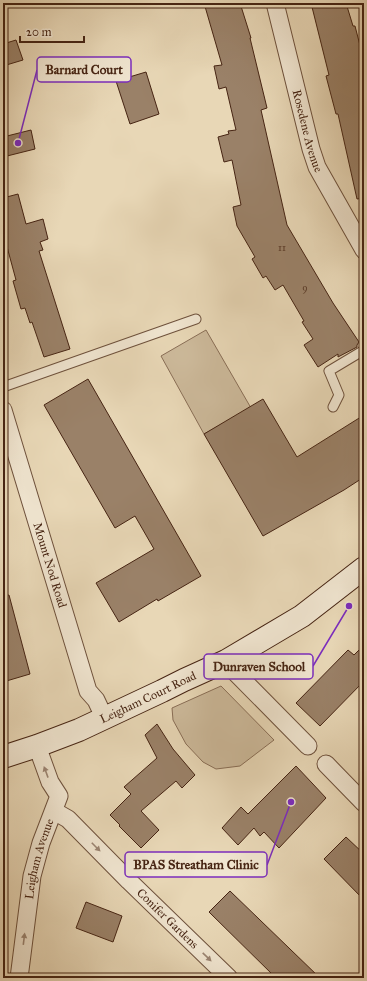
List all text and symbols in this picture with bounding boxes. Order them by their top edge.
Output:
scale bar [20,18,84,44]
text: 20 m [26,25,52,39]
callout: Barnard Court [37,57,131,82]
text: Barnard Court [45,62,123,78]
street label: Rosedene Avenue [290,88,326,175]
house number: 11 [278,242,286,254]
house number: 9 [302,282,308,294]
street label: Mount Nod Road [30,521,69,609]
callout: Dunraven School [204,654,313,679]
text: Dunraven School [213,659,306,675]
street label: Leigham Court Road [98,668,198,726]
one-way arrow [43,765,49,777]
street label: Leigham Avenue [22,817,57,900]
one-way arrow [91,842,100,852]
callout: BPAS Streatham Clinic [125,852,267,877]
text: BPAS Streatham Clinic [133,857,259,873]
street label: Conifer Gardens [134,886,201,952]
one-way arrow [21,933,27,945]
one-way arrow [202,952,212,962]

